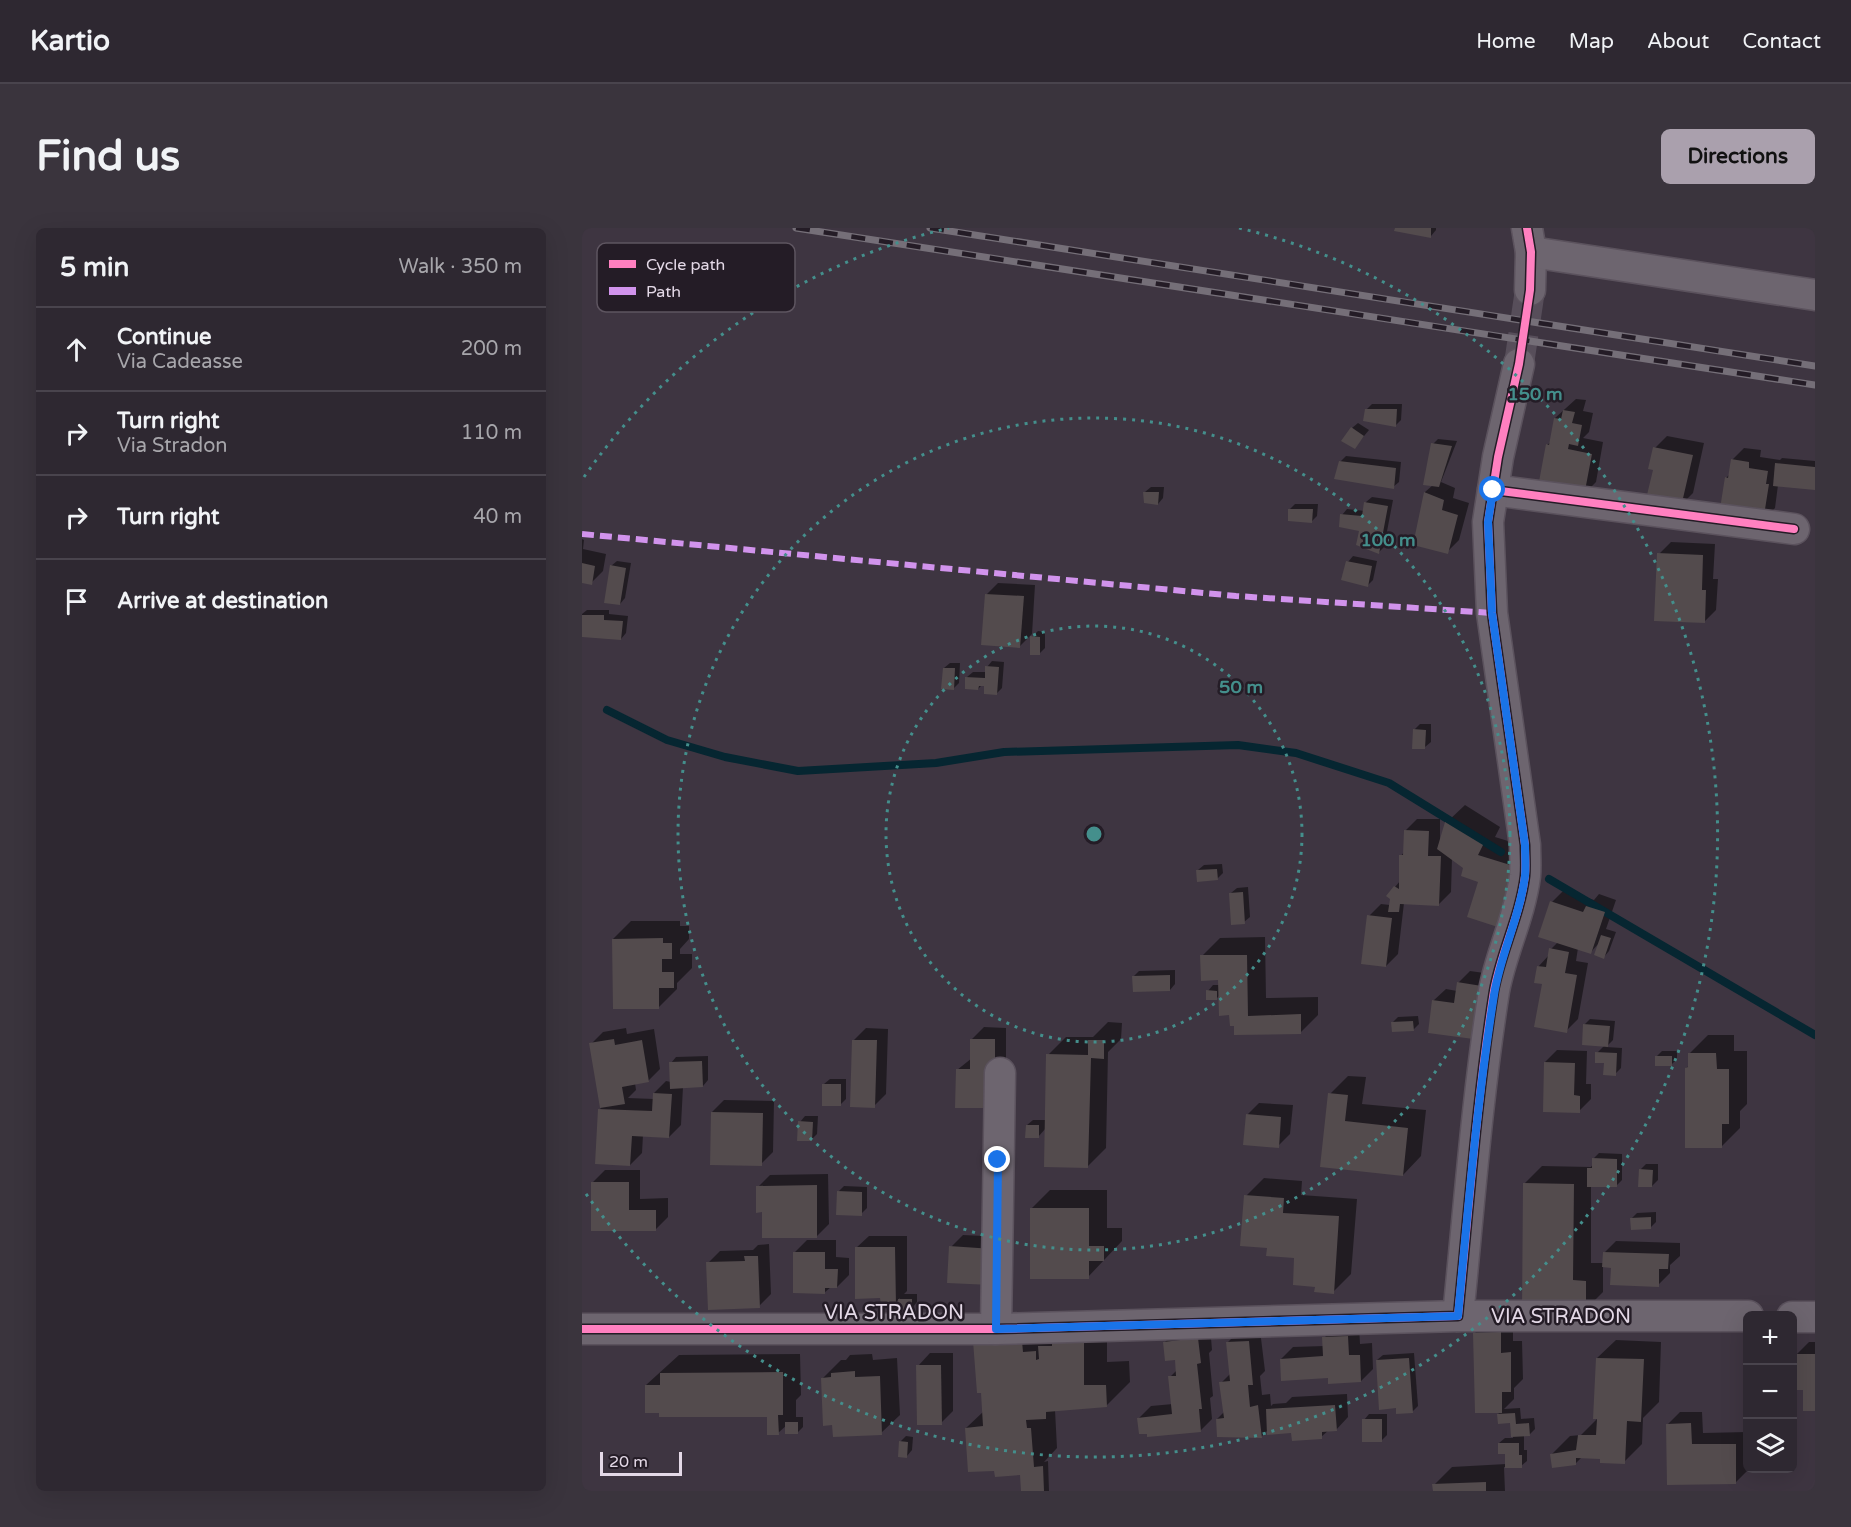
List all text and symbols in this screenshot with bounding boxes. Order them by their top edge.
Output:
text: Kartio [30,24,110,58]
text: Home [1476,29,1536,54]
text: Map [1569,29,1614,54]
text: About [1647,29,1709,54]
text: Contact [1742,29,1821,54]
button: Directions [1661,129,1815,184]
text: Find us [36,131,180,182]
legend [597,243,795,312]
text: 5 min [60,252,129,283]
text: Walk · 350 m [399,255,522,279]
text: Cycle path [646,255,725,275]
text: Path [646,282,681,302]
text: Continue [117,324,212,350]
icon: ahead [60,333,93,366]
text: 200 m [461,337,522,361]
text: Via Cadeasse [117,350,243,374]
text: 150 m [1507,383,1563,405]
text: Turn right [117,408,219,434]
icon: right [60,417,93,450]
text: 110 m [461,421,522,445]
text: Via Stradon [117,434,227,458]
route start [1479,476,1505,502]
icon: right [60,501,93,534]
text: Turn right [117,504,219,530]
text: 40 m [473,505,522,529]
text: 100 m [1360,529,1416,551]
icon: arrive [60,585,93,618]
text: Arrive at destination [117,588,328,614]
text: 50 m [1219,676,1263,698]
centre of rings [1084,824,1104,844]
route end [984,1146,1010,1172]
street label: VIA STRADON [824,1301,964,1325]
street label: VIA STRADON [1491,1305,1631,1329]
map controls [1743,1311,1797,1473]
button: + [1743,1311,1797,1365]
button: − [1743,1365,1797,1419]
button: layers [1743,1419,1797,1473]
scale bar [600,1449,682,1476]
text: 20 m [609,1452,648,1472]

